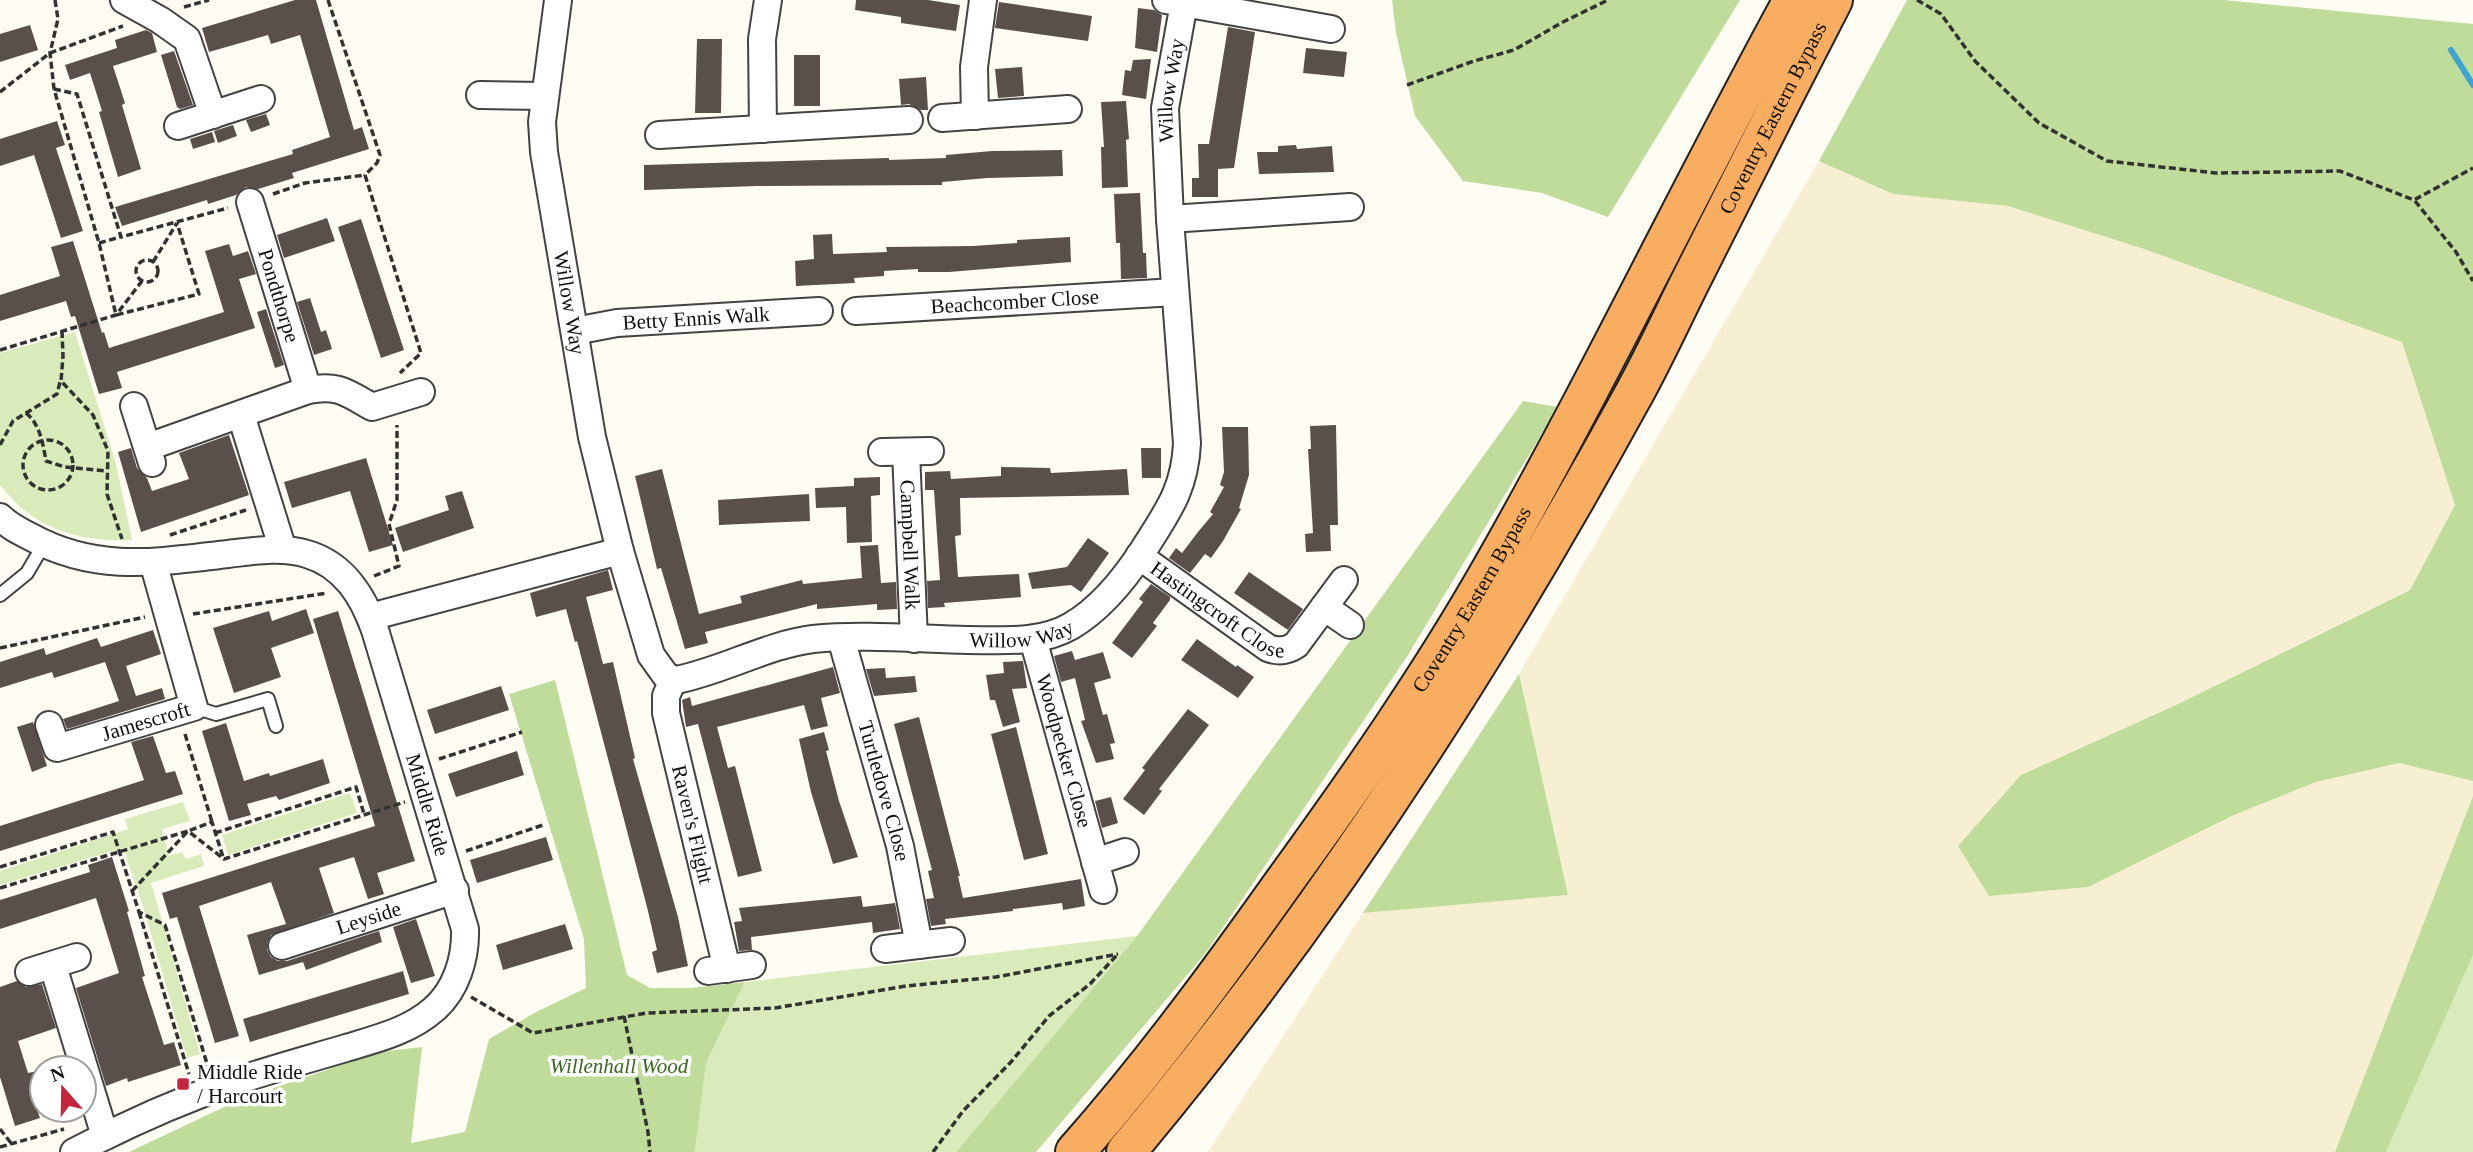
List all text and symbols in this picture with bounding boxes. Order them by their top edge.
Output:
street label: Coventry Eastern Bypass [1714,18,1832,218]
street label: Willow Way [1153,36,1189,143]
street label: Pondthorpe [253,246,305,345]
street label: Willow Way [549,249,590,357]
street label: Beachcomber Close [930,285,1100,319]
street label: Betty Ennis Walk [622,302,771,335]
street label: Campbell Walk [895,479,925,611]
street label: Coventry Eastern Bypass [1407,502,1536,697]
street label: Hastingcroft Close [1146,556,1284,662]
street label: Willow Way [969,615,1078,652]
street label: Woodpecker Close [1031,671,1097,830]
street label: Jamescroft [99,697,193,746]
street label: Turtledove Close [853,718,915,863]
street label: Middle Ride [401,751,454,859]
street label: Raven's Flight [667,763,718,886]
street label: Leyside [333,896,404,940]
north arrow [28,1054,98,1124]
park label: Willenhall Wood [550,1054,689,1078]
place label: Middle Ride / Harcourt [197,1060,303,1108]
text: N [47,1061,68,1086]
marker: Middle Ride / Harcourt [175,1076,191,1092]

